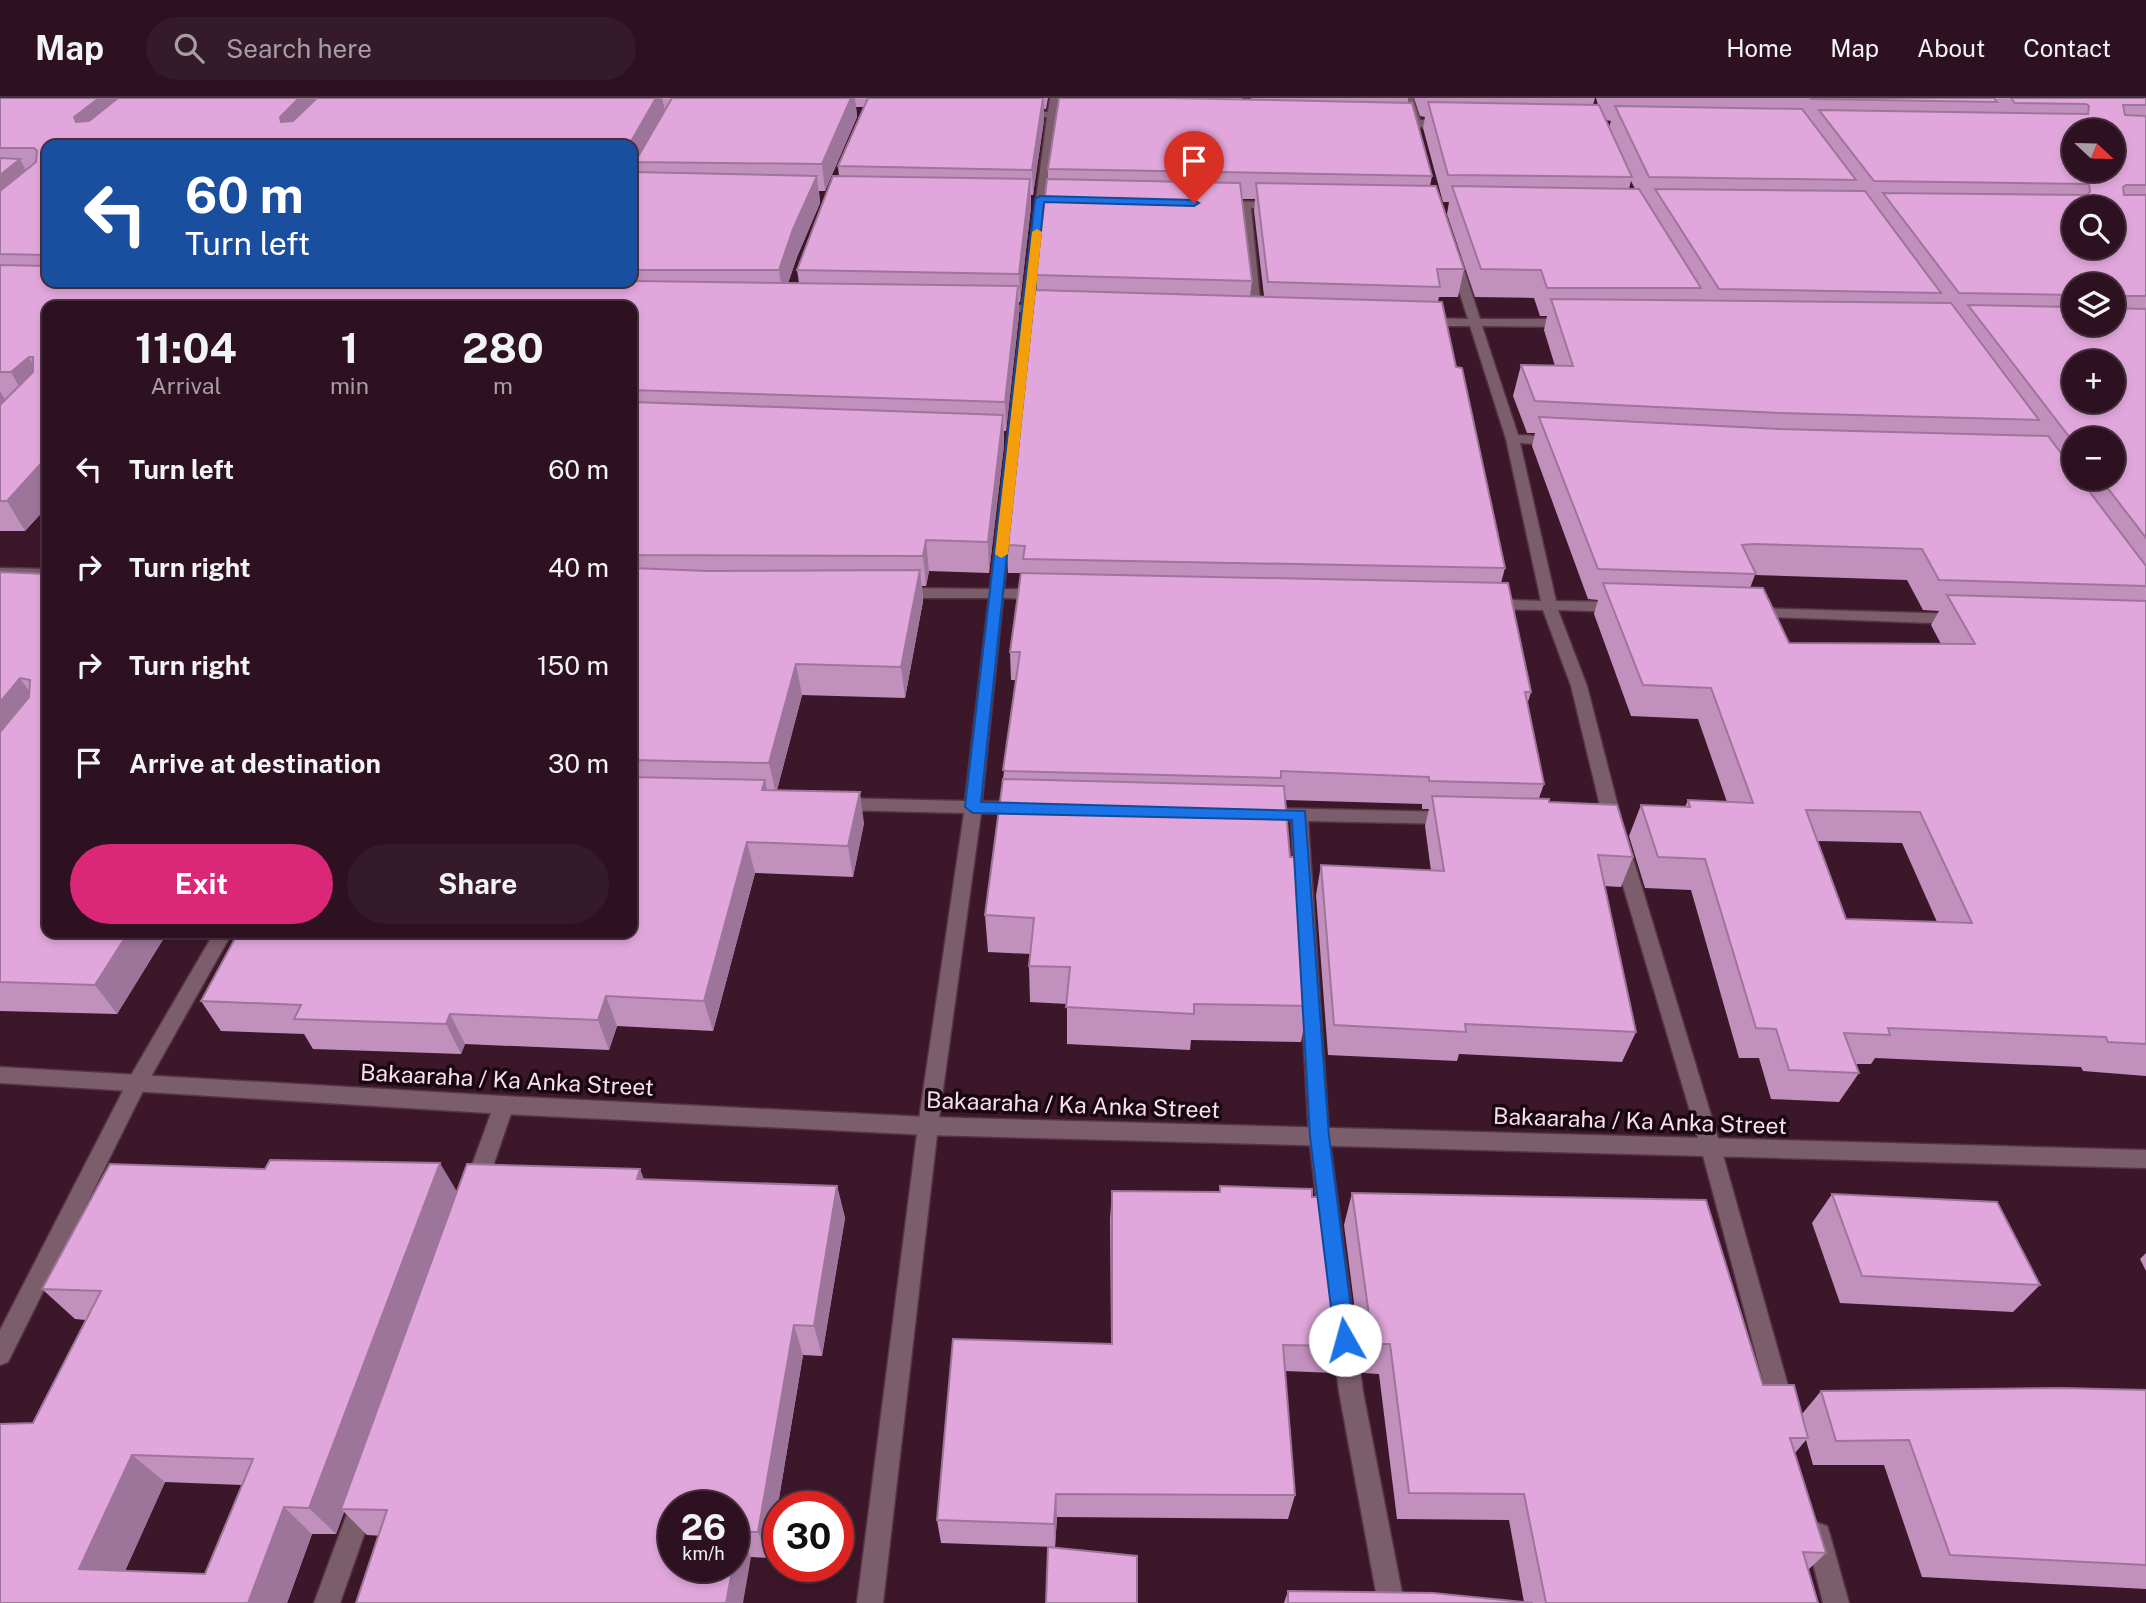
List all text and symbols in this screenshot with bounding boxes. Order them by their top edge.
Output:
search box [146,17,636,80]
text: Map [35,29,104,67]
icon: search [170,29,208,67]
text: Search here [226,33,372,64]
text: Home [1726,34,1792,62]
text: Map [1830,34,1879,62]
text: About [1917,34,1985,62]
text: Contact [2023,34,2111,62]
north arrow [2062,119,2124,182]
map controls [2062,119,2125,490]
pin [1164,131,1224,203]
icon: arrive [1175,142,1213,180]
text: 60 m [185,166,304,224]
icon: left [70,168,161,259]
button: search [2062,196,2125,259]
text: Turn left [185,225,310,262]
button: layers [2062,273,2125,336]
text: 11:04 [135,323,237,372]
text: 1 [340,323,358,372]
text: 280 [462,323,544,372]
button: + [2062,350,2125,413]
text: Arrival [150,372,222,399]
text: min [330,372,369,399]
text: m [493,372,513,399]
button: − [2062,427,2125,490]
icon: left [70,450,108,488]
text: Turn left [129,454,234,485]
text: 60 m [548,454,609,485]
icon: right [70,548,108,586]
text: Turn right [129,552,251,583]
text: 40 m [548,552,609,583]
icon: right [70,646,108,684]
text: Turn right [129,650,251,681]
text: 150 m [537,650,609,681]
icon: arrive [70,744,108,782]
text: Arrive at destination [129,748,381,779]
text: 30 m [548,748,609,779]
button: Exit [70,844,333,924]
button: Share [347,844,609,924]
street label: Bakaaraha / Ka Anka Street [359,1058,655,1101]
street label: Bakaaraha / Ka Anka Street [926,1086,1220,1123]
street label: Bakaaraha / Ka Anka Street [1493,1102,1787,1139]
position arrow [1308,1303,1382,1377]
speed limit sign: 30 [763,1491,854,1582]
text: 26 [681,1507,726,1548]
text: km/h [682,1543,725,1564]

